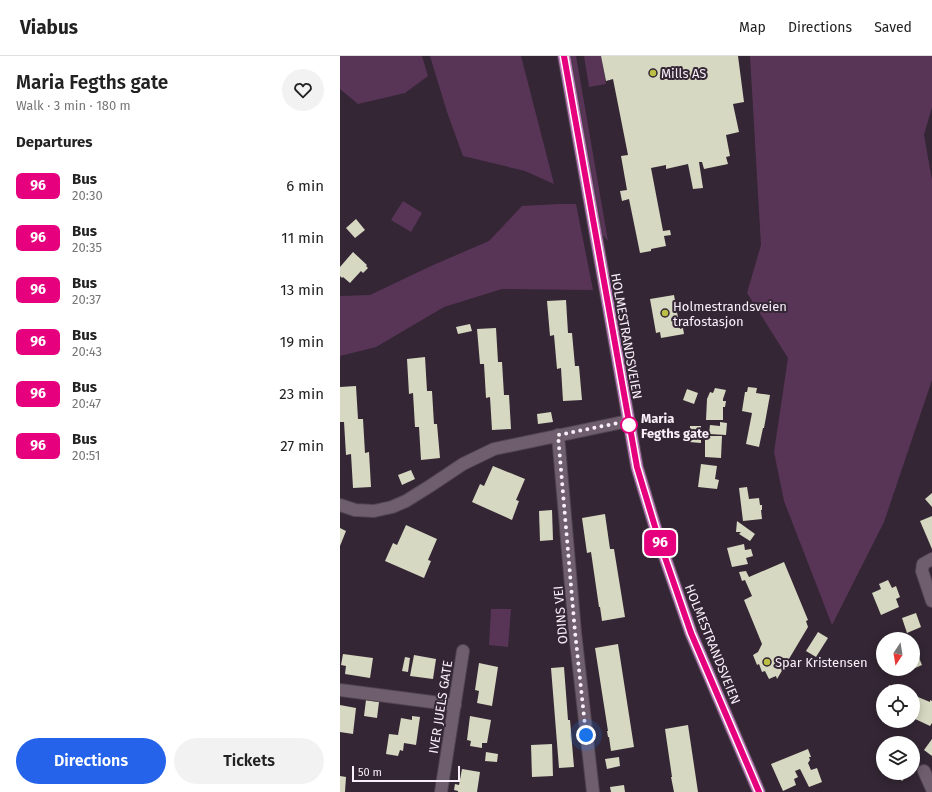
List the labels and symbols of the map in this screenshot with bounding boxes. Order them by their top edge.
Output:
place label: Mills AS [661,66,706,81]
marker: Mills AS [648,68,658,78]
street label: HOLMESTRANDSVEIEN [608,272,645,400]
place label: Holmestrandsveien trafostasjon [673,299,787,329]
marker: Holmestrandsveien trafostasjon [660,308,670,318]
place label: Maria Fegths gate [641,411,709,441]
marker: Maria Fegths gate [620,416,638,434]
line badge: 96 [642,530,678,556]
street label: HOLMESTRANDSVEIEN [682,582,743,706]
street label: ODINS VEI [550,585,571,645]
north arrow [876,632,920,676]
place label: Spar Kristensen [775,655,868,670]
marker: Spar Kristensen [762,657,772,667]
street label: IVER JUELS GATE [426,659,455,755]
your location [576,725,596,745]
scale bar [352,764,460,783]

